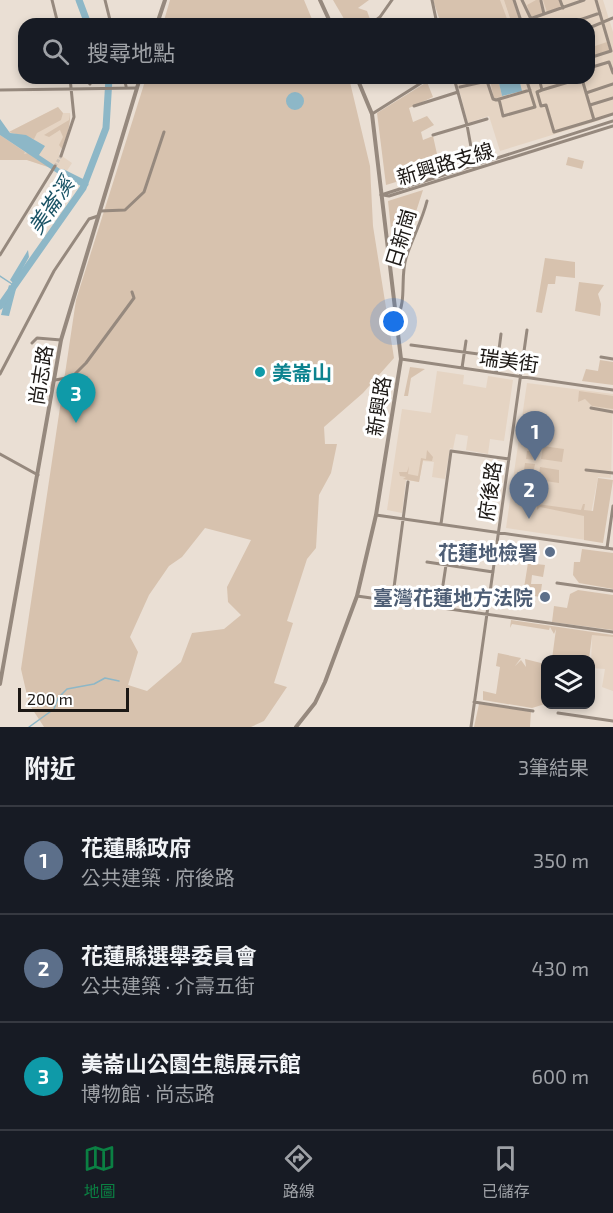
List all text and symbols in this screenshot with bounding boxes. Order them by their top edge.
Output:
search box [18,18,595,84]
icon: search [39,35,72,68]
text: 搜尋地點 [87,39,175,65]
street label: 新興路支線 [394,137,496,189]
water label: 美崙溪 [22,169,80,238]
street label: 日新崗 [380,206,420,270]
your location [379,307,408,336]
street label: 尚志路 [23,343,57,407]
street label: 瑞美街 [478,344,540,376]
place label: 美崙山 [272,360,332,384]
marker: 美崙山 [253,365,267,379]
pin: 3 [56,374,96,423]
street label: 新興路 [361,374,395,438]
pin: 1 [516,412,554,461]
street label: 府後路 [473,460,505,522]
pin: 2 [510,470,548,519]
place label: 花蓮地檢署 [438,540,538,564]
marker: 花蓮地檢署 [543,545,557,559]
place label: 臺灣花蓮地方法院 [373,585,533,609]
marker: 臺灣花蓮地方法院 [538,590,552,604]
map controls [541,655,595,709]
button: layers [541,655,595,709]
scale bar [18,685,129,712]
text: 200 m [27,689,73,708]
text: 附近 [24,752,76,783]
text: 3筆結果 [518,755,589,779]
text: 花蓮縣政府 [81,834,191,860]
text: 1 [39,848,48,872]
text: 350 m [533,848,589,872]
text: 公共建築 · 府後路 [81,865,235,889]
text: 花蓮縣選舉委員會 [81,942,257,968]
text: 2 [38,956,49,980]
text: 430 m [532,956,589,980]
text: 公共建築 · 介壽五街 [81,973,255,997]
text: 美崙山公園生態展示館 [81,1050,301,1076]
text: 3 [38,1064,49,1088]
text: 600 m [531,1064,589,1088]
text: 博物館 · 尚志路 [81,1081,215,1105]
tab: 地圖 [83,1142,116,1202]
tab: 路線 [282,1142,315,1202]
tab: 已儲存 [482,1142,530,1202]

